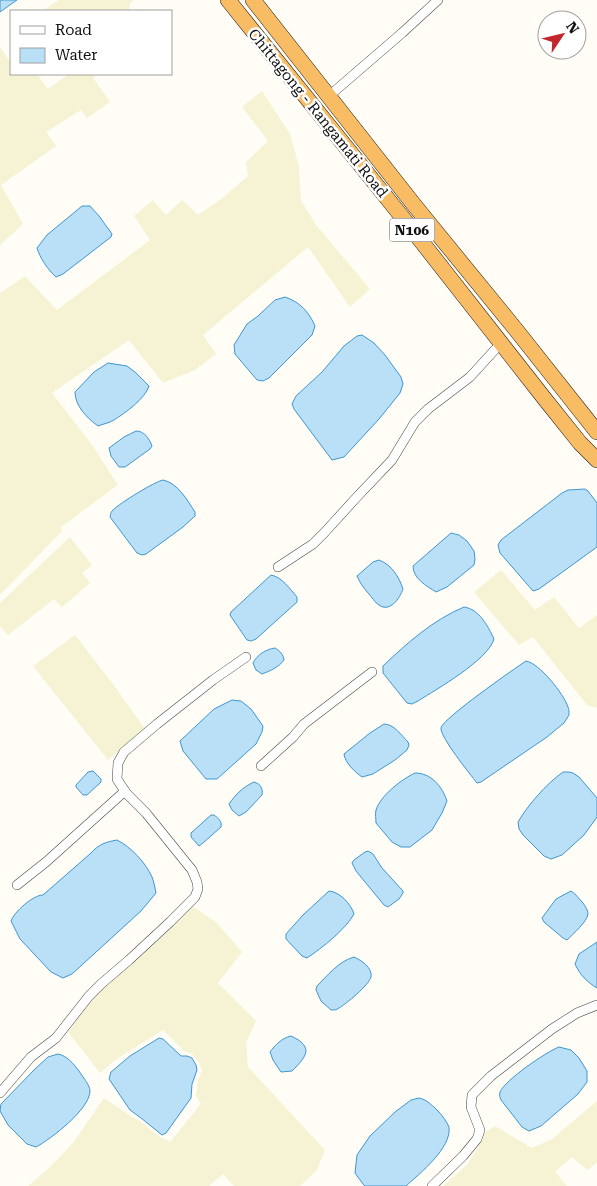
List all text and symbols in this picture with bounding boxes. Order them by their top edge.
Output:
legend [10,10,172,75]
north arrow [537,10,587,60]
text: N [563,19,582,37]
text: Road [55,21,92,39]
street label: Chittagong - Rangamati Road [244,25,392,201]
text: Water [55,46,97,64]
road number: N106 [390,218,434,242]

